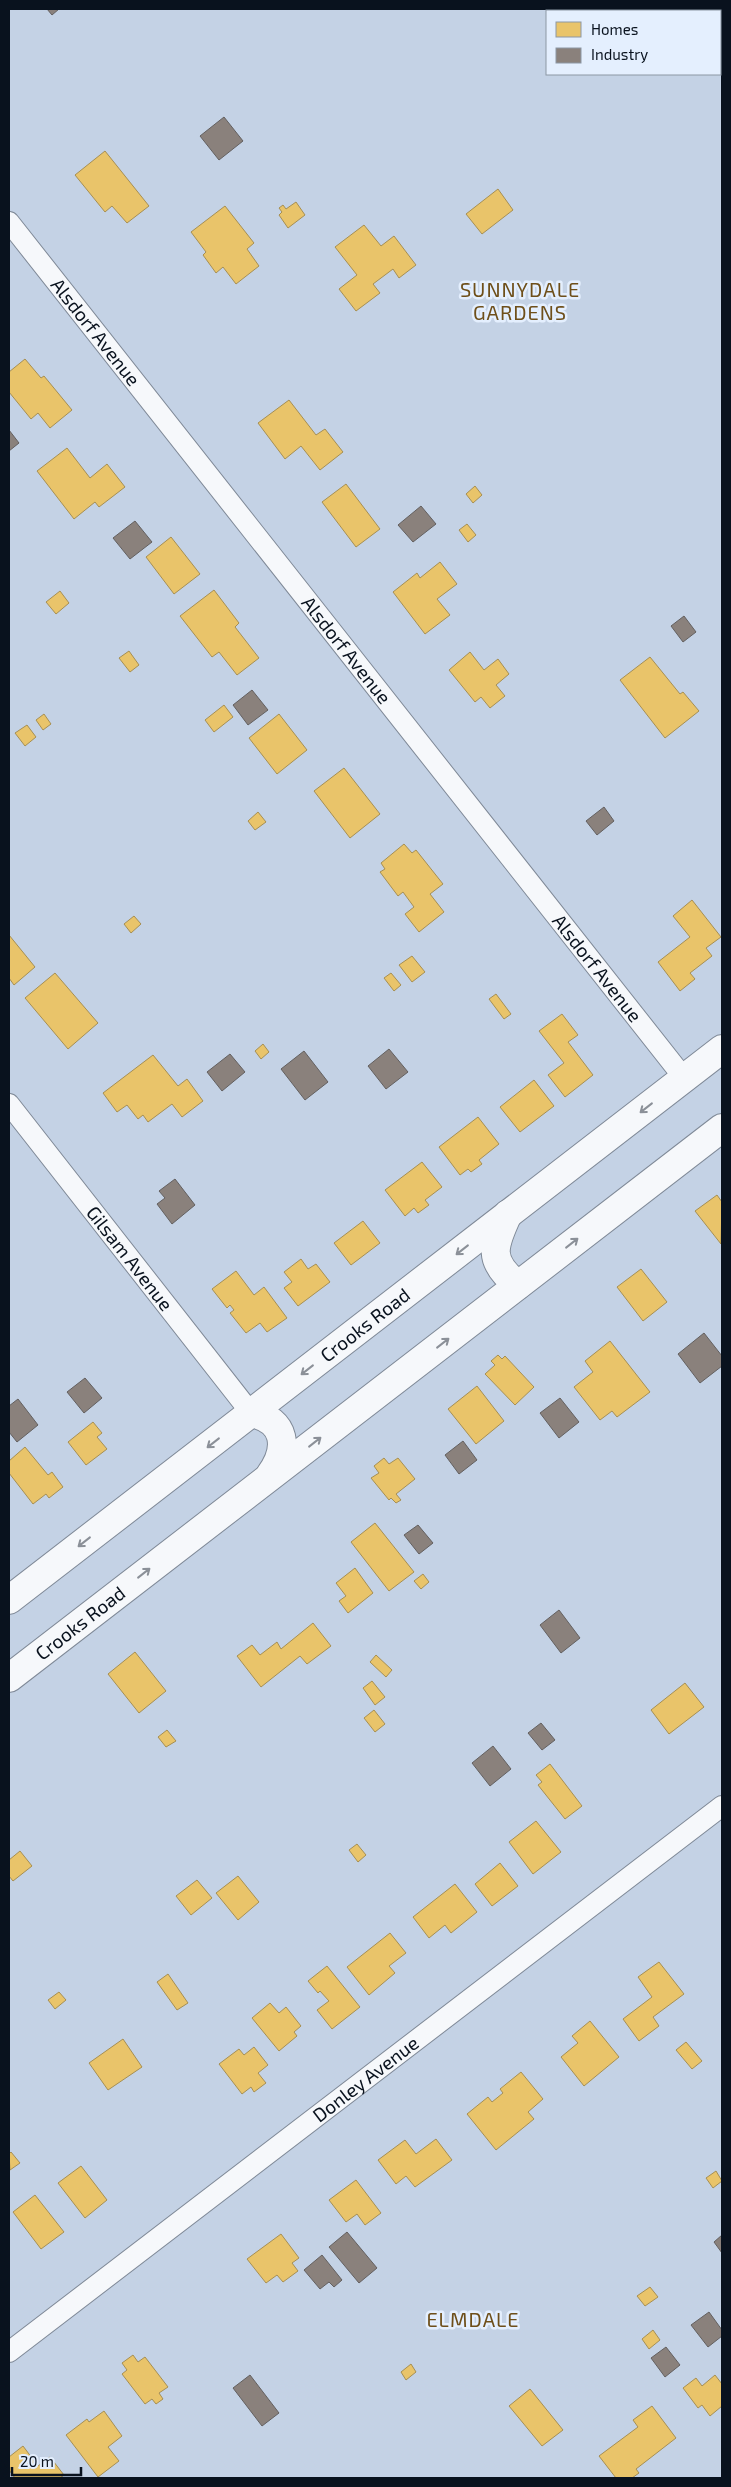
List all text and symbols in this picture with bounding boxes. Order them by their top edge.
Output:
legend [546,10,721,75]
text: Homes [591,20,638,38]
text: Industry [591,45,648,63]
street label: Alsdorf Avenue [47,273,146,390]
district label: SUNNYDALE GARDENS [460,277,580,324]
street label: Alsdorf Avenue [297,591,396,708]
street label: Alsdorf Avenue [548,909,647,1026]
one-way arrow [639,1103,653,1113]
street label: Gilsam Avenue [82,1201,178,1315]
one-way arrow [565,1238,578,1249]
one-way arrow [456,1245,469,1256]
street label: Crooks Road [315,1283,414,1366]
one-way arrow [436,1337,449,1348]
one-way arrow [301,1364,314,1375]
one-way arrow [308,1436,321,1447]
one-way arrow [207,1437,220,1448]
one-way arrow [78,1537,91,1548]
one-way arrow [137,1568,151,1578]
street label: Crooks Road [31,1581,129,1664]
street label: Donley Avenue [308,2031,423,2126]
district label: ELMDALE [426,2307,520,2331]
scale bar [12,2444,81,2476]
text: 20 m [20,2452,54,2470]

